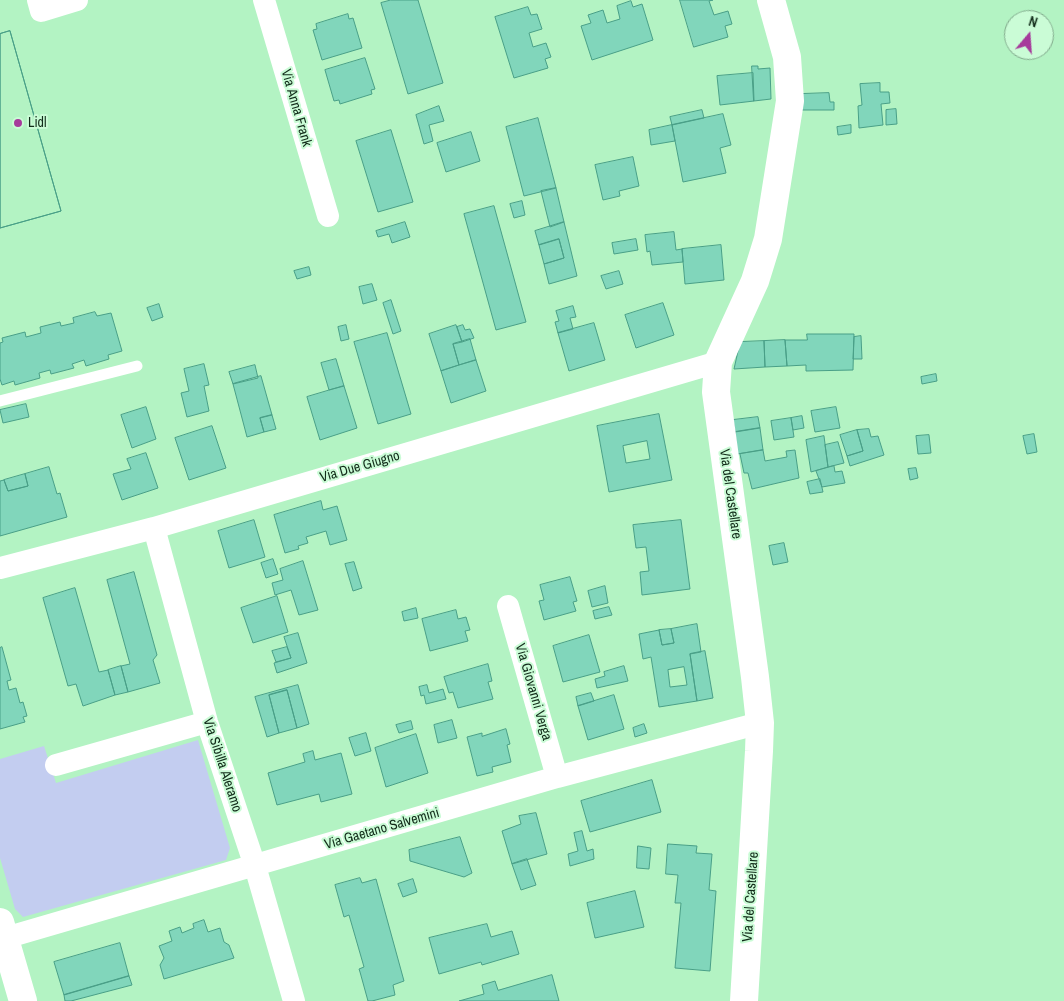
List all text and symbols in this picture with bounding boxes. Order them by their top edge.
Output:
north arrow [1004,10,1054,60]
text: N [1027,12,1040,32]
street label: Via Anna Frank [277,67,315,149]
place label: Lidl [28,115,47,131]
marker: Lidl [12,117,24,129]
street label: Via Due Giugno [318,448,402,486]
street label: Via del Castellare [715,448,745,540]
street label: Via Giovanni Verga [511,642,555,742]
street label: Via Sibilla Aleramo [199,716,245,814]
street label: Via Gaetano Salvemini [323,805,441,853]
street label: Via del Castellare [739,851,763,943]

